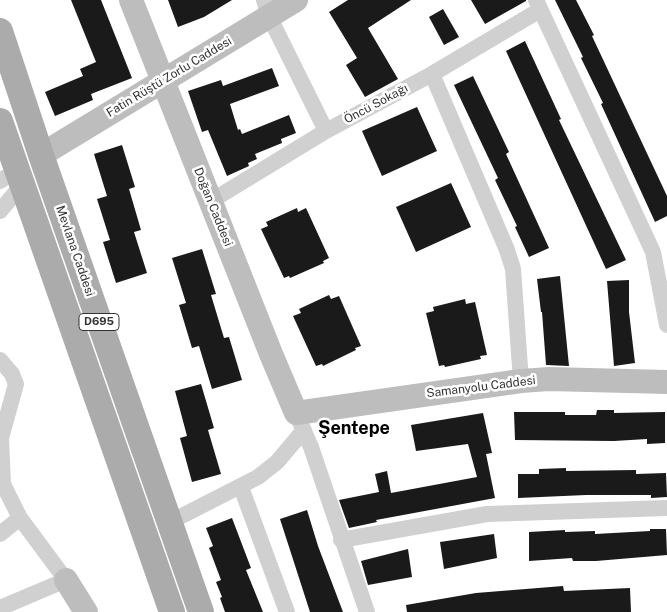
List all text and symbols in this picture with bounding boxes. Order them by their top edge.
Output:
street label: Fatin Rüştü Zorlu Caddesi [104,34,234,120]
street label: Öncü Sokağı [342,81,410,127]
street label: Doğan Caddesi [191,165,235,249]
street label: Mevlana Caddesi [53,204,97,298]
road number: D695 [79,314,119,331]
street label: Samanyolu Caddesi [426,373,536,401]
district label: Şentepe [318,417,390,439]

